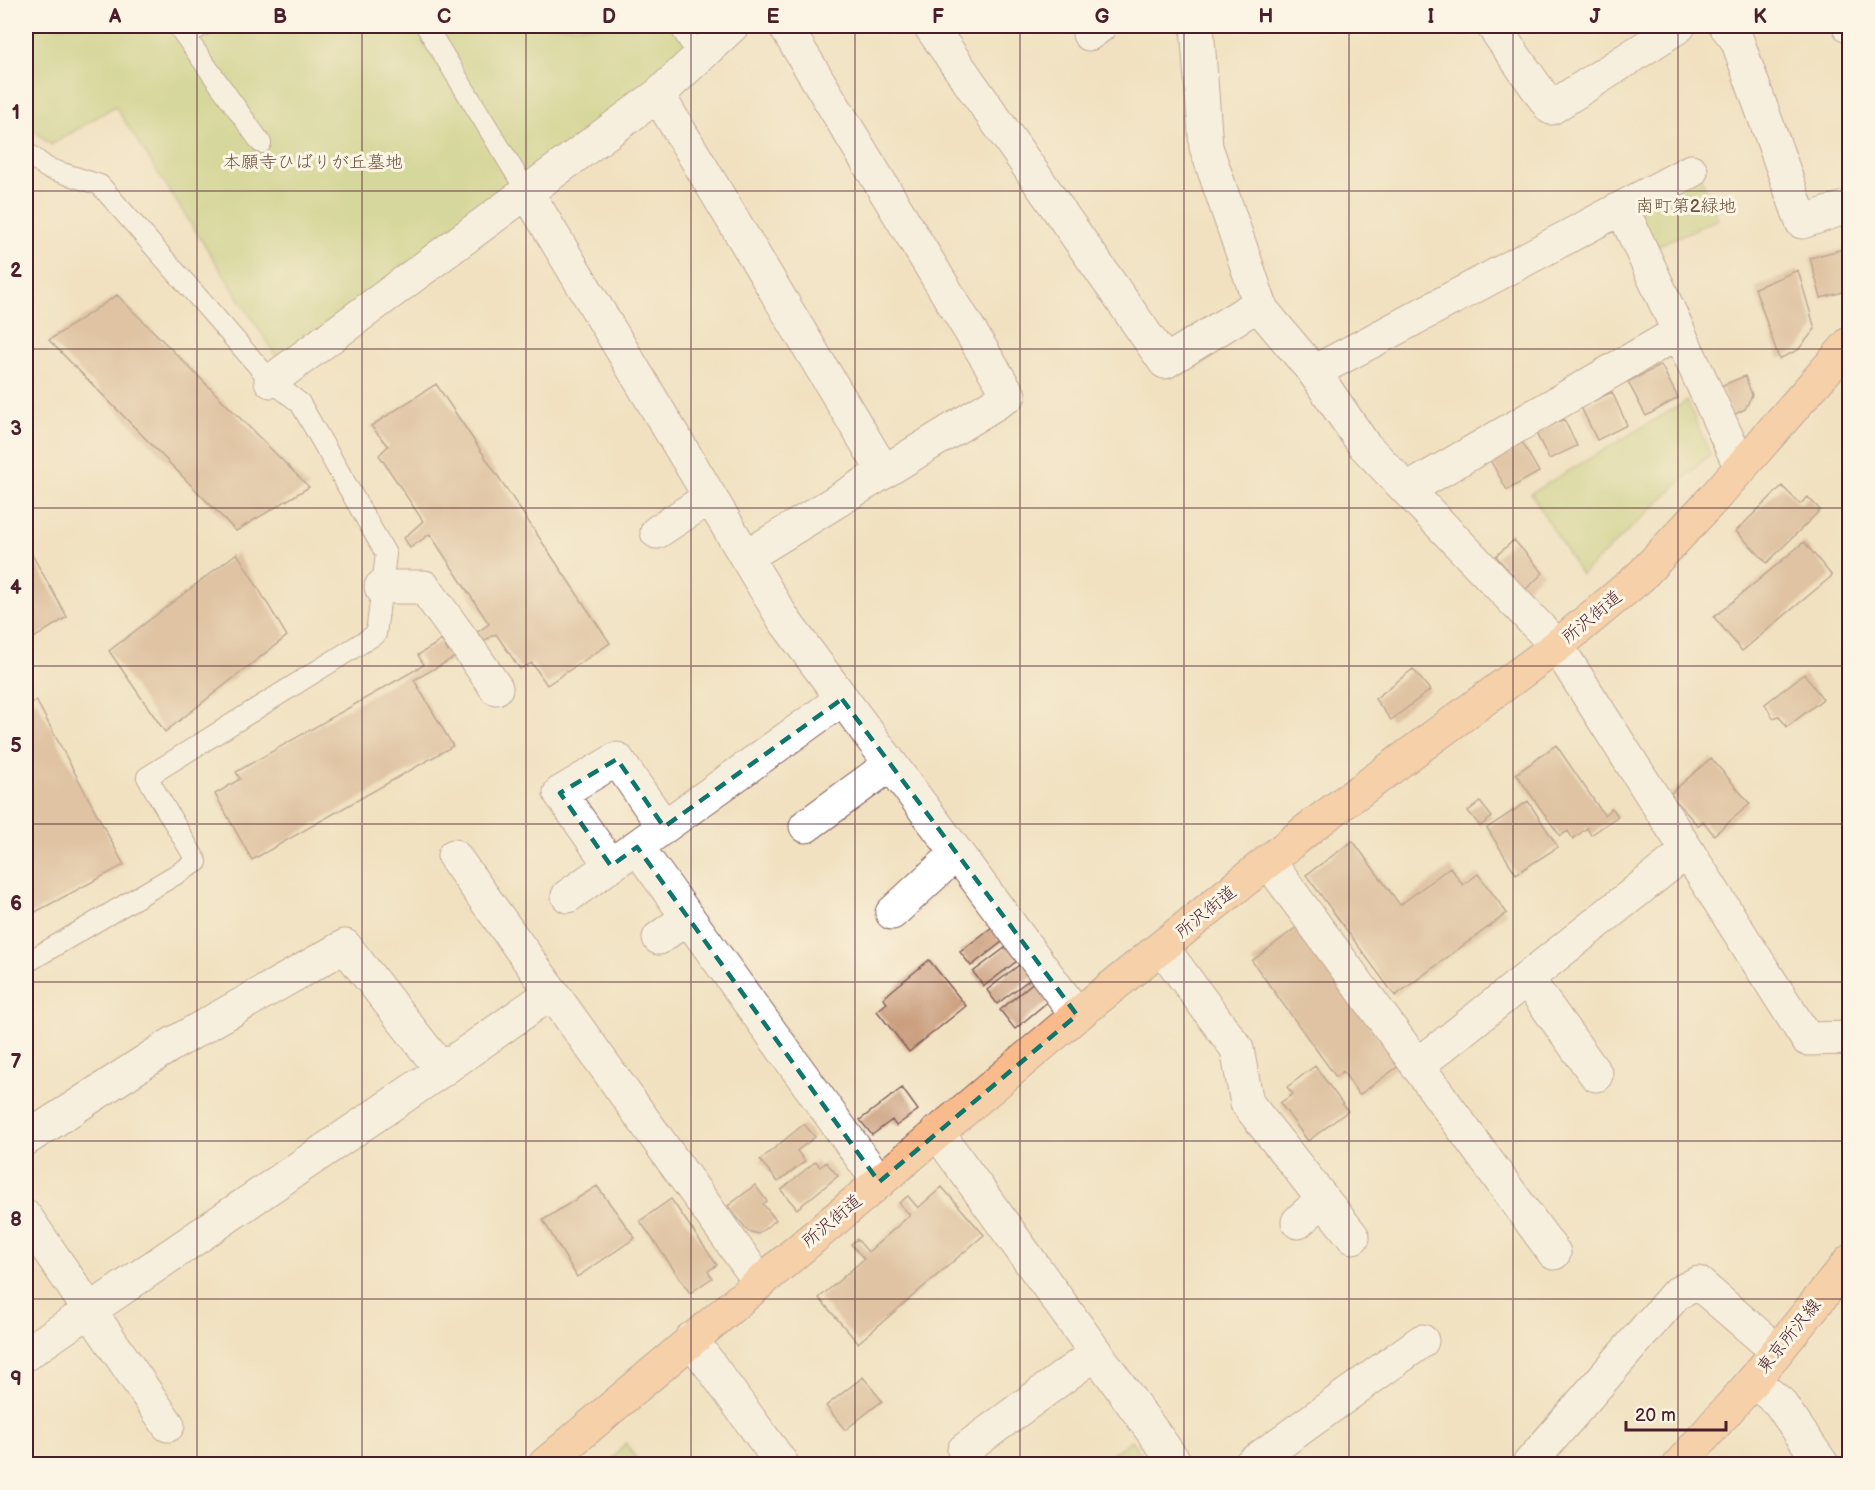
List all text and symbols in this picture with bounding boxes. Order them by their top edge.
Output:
text: A [108,5,122,29]
text: B [273,5,287,29]
text: C [437,5,451,29]
text: D [602,5,616,29]
text: E [767,5,780,29]
text: F [932,5,944,29]
text: G [1095,5,1110,29]
text: H [1259,5,1273,29]
text: I [1428,5,1434,29]
text: J [1590,5,1602,29]
text: K [1753,5,1767,29]
text: 1 [12,101,20,125]
park label: 本願寺ひばりが丘墓地 [223,152,403,173]
park label: 南町第2緑地 [1636,196,1736,217]
text: 2 [10,259,22,283]
text: 3 [10,417,22,441]
text: 4 [10,576,22,600]
street label: 所沢街道 [1558,586,1626,648]
text: 5 [10,734,22,758]
street label: 所沢街道 [1171,881,1241,943]
text: 6 [10,892,22,916]
text: 7 [10,1050,22,1074]
street label: 所沢街道 [798,1190,866,1252]
text: 8 [10,1208,22,1232]
street label: 東京所沢線 [1753,1294,1825,1378]
text: 9 [10,1367,22,1391]
scale bar [1626,1394,1726,1432]
text: 20 m [1635,1405,1676,1426]

